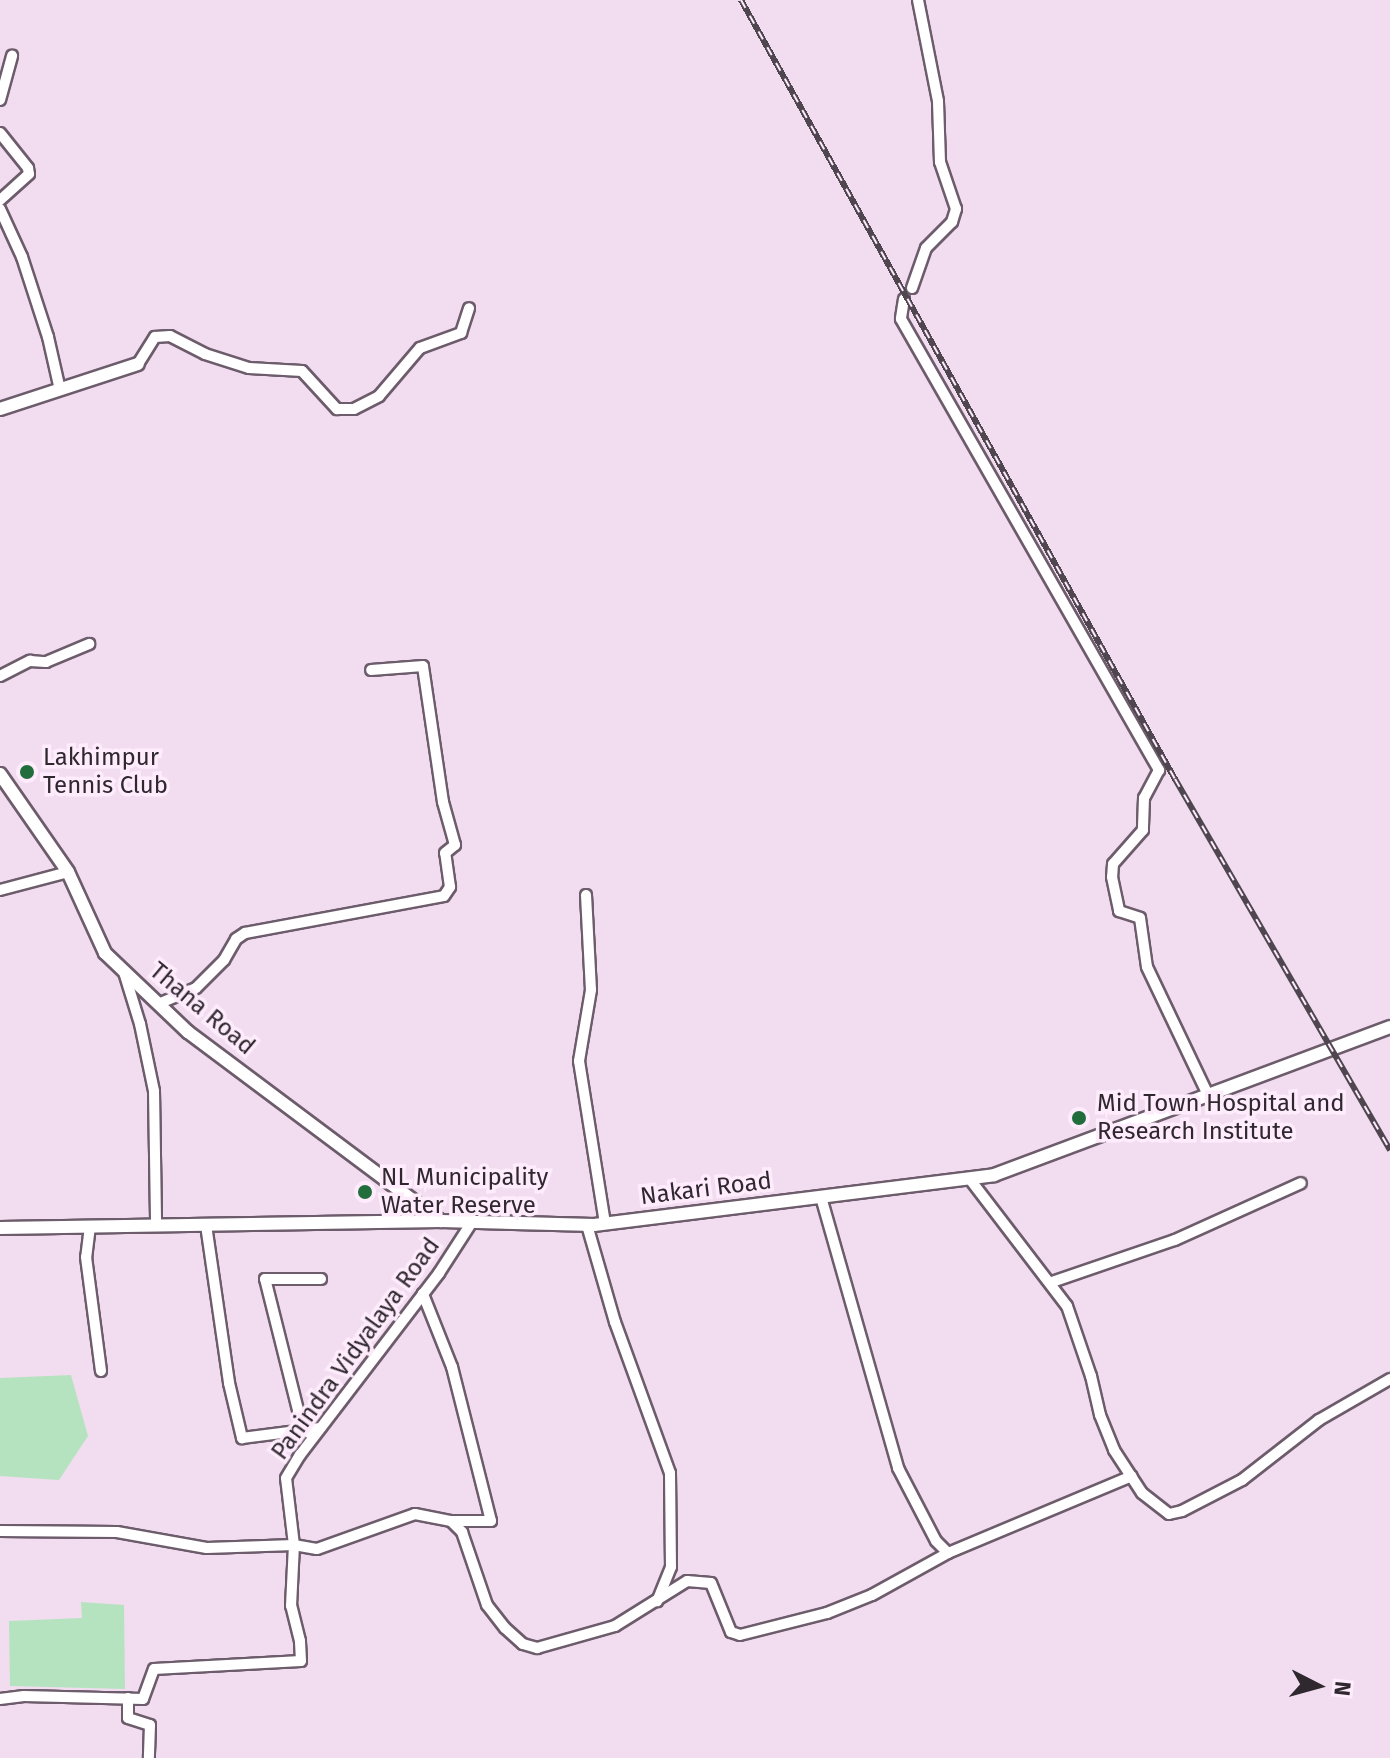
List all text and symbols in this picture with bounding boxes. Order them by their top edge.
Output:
place label: Lakhimpur Tennis Club [43,744,168,800]
marker: Lakhimpur Tennis Club [18,763,36,781]
street label: Thana Road [144,957,260,1061]
place label: Mid Town Hospital and Research Institute [1097,1090,1345,1146]
marker: Mid Town Hospital and Research Institute [1068,1107,1090,1129]
place label: NL Municipality Water Reserve [381,1164,548,1220]
street label: Nakari Road [639,1167,773,1211]
marker: NL Municipality Water Reserve [356,1183,374,1201]
street label: Panindra Vidyalaya Road [266,1232,446,1466]
north arrow [1278,1646,1358,1726]
text: N [1328,1680,1357,1697]

